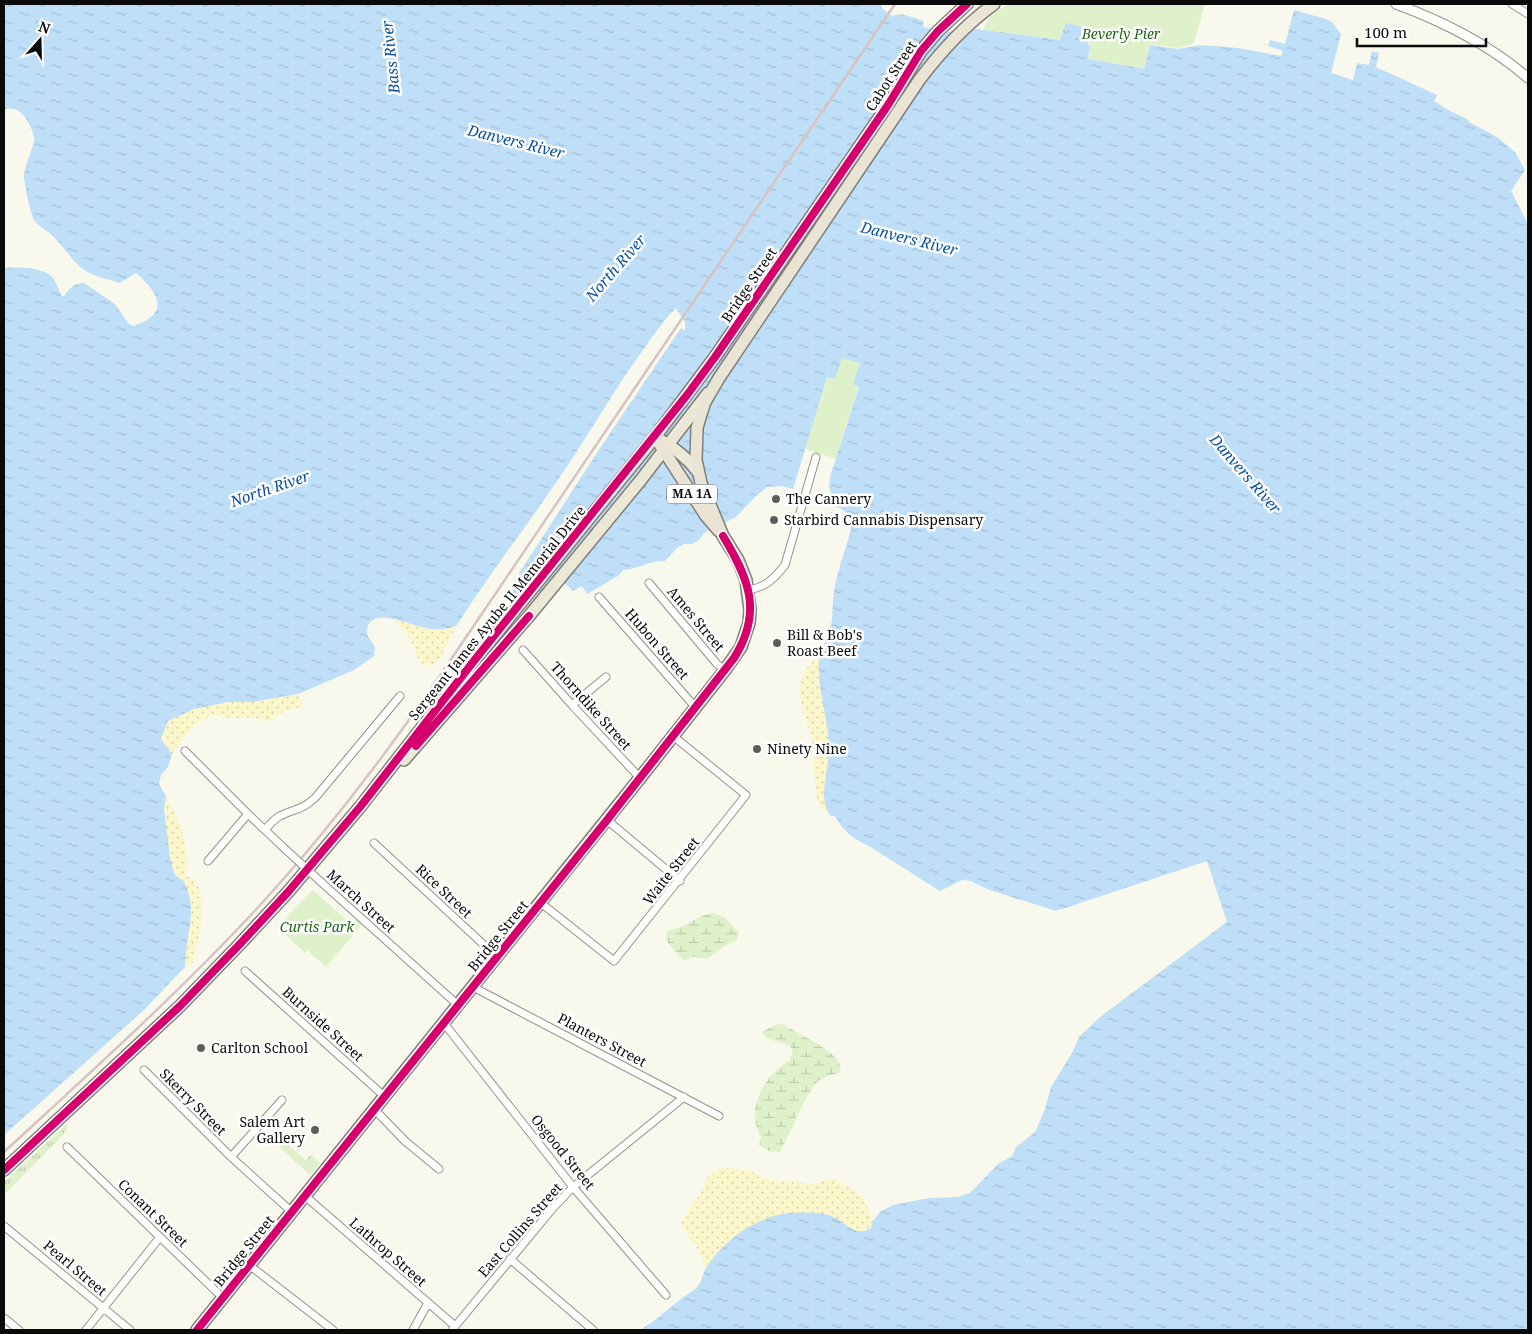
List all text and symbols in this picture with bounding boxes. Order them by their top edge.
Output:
north arrow [15,15,65,65]
scale bar [1357,15,1486,47]
text: N [36,16,53,38]
water label: Bass River [376,19,404,96]
text: 100 m [1364,22,1407,42]
park label: Beverly Pier [1081,24,1161,43]
street label: Cabot Street [861,37,921,115]
water label: Danvers River [465,119,568,163]
water label: Danvers River [858,216,961,260]
water label: North River [580,229,650,306]
street label: Bridge Street [717,243,781,326]
water label: Danvers River [1205,429,1286,518]
water label: North River [226,465,313,511]
road number: MA 1A [667,484,717,504]
place label: The Cannery [786,489,871,508]
marker: The Cannery [770,493,782,505]
street label: Sergeant James Ayube II Memorial Drive [404,501,589,724]
place label: Starbird Cannabis Dispensary [784,510,983,529]
marker: Starbird Cannabis Dispensary [768,514,780,526]
street label: Ames Street [664,582,729,655]
street label: Hubon Street [621,604,694,683]
place label: Bill & Bob's Roast Beef [787,625,862,660]
marker: Bill & Bob's Roast Beef [771,637,783,649]
street label: Thorndike Street [547,658,636,754]
place label: Ninety Nine [767,739,847,758]
marker: Ninety Nine [751,743,763,755]
street label: Waite Street [638,833,703,909]
street label: Rice Street [412,860,477,922]
street label: March Street [323,865,400,937]
street label: Bridge Street [463,896,532,975]
park label: Curtis Park [280,917,355,936]
street label: Burnside Street [279,982,368,1065]
street label: Planters Street [555,1008,650,1071]
place label: Carlton School [211,1038,309,1057]
marker: Carlton School [195,1042,207,1054]
street label: Skerry Street [156,1064,231,1139]
street label: Osgood Street [527,1110,600,1193]
place label: Salem Art Gallery [239,1112,305,1147]
marker: Salem Art Gallery [309,1124,321,1136]
street label: Conant Street [114,1174,192,1251]
street label: East Collins Street [473,1178,566,1281]
street label: Bridge Street [209,1211,278,1290]
street label: Lathrop Street [346,1213,431,1290]
street label: Pearl Street [40,1235,111,1300]

